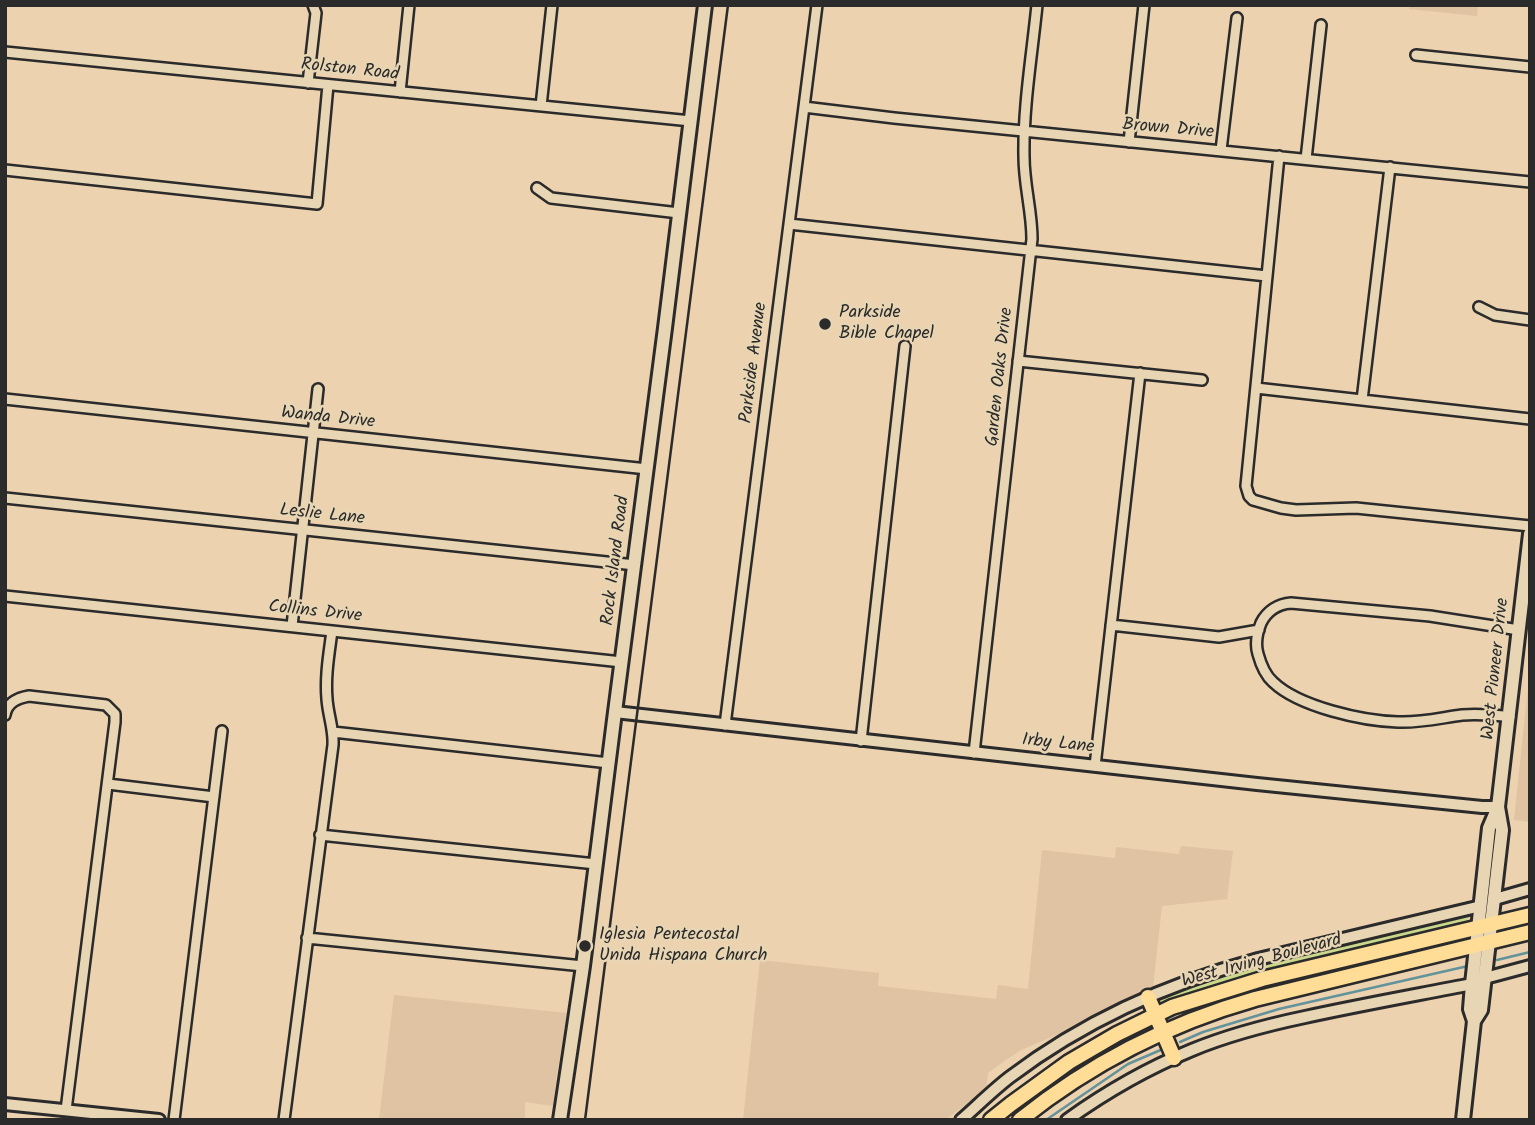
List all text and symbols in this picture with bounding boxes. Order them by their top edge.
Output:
street label: Rolston Road [300,55,400,87]
street label: Brown Drive [1121,115,1215,145]
street label: Parkside Avenue [737,301,773,425]
place label: Parkside Bible Chapel [839,303,934,346]
street label: Garden Oaks Drive [983,306,1019,448]
marker: Parkside Bible Chapel [817,316,833,332]
street label: Wanda Drive [280,403,376,435]
street label: Rock Island Road [598,495,636,627]
street label: Leslie Lane [278,501,366,531]
street label: Collins Drive [267,597,363,629]
street label: West Pioneer Drive [1479,597,1515,741]
street label: Irby Lane [1021,730,1095,760]
place label: Iglesia Pentecostal Unida Hispana Church [599,925,767,968]
street label: West Irving Boulevard [1180,930,1344,994]
marker: Iglesia Pentecostal Unida Hispana Church [577,938,593,954]

